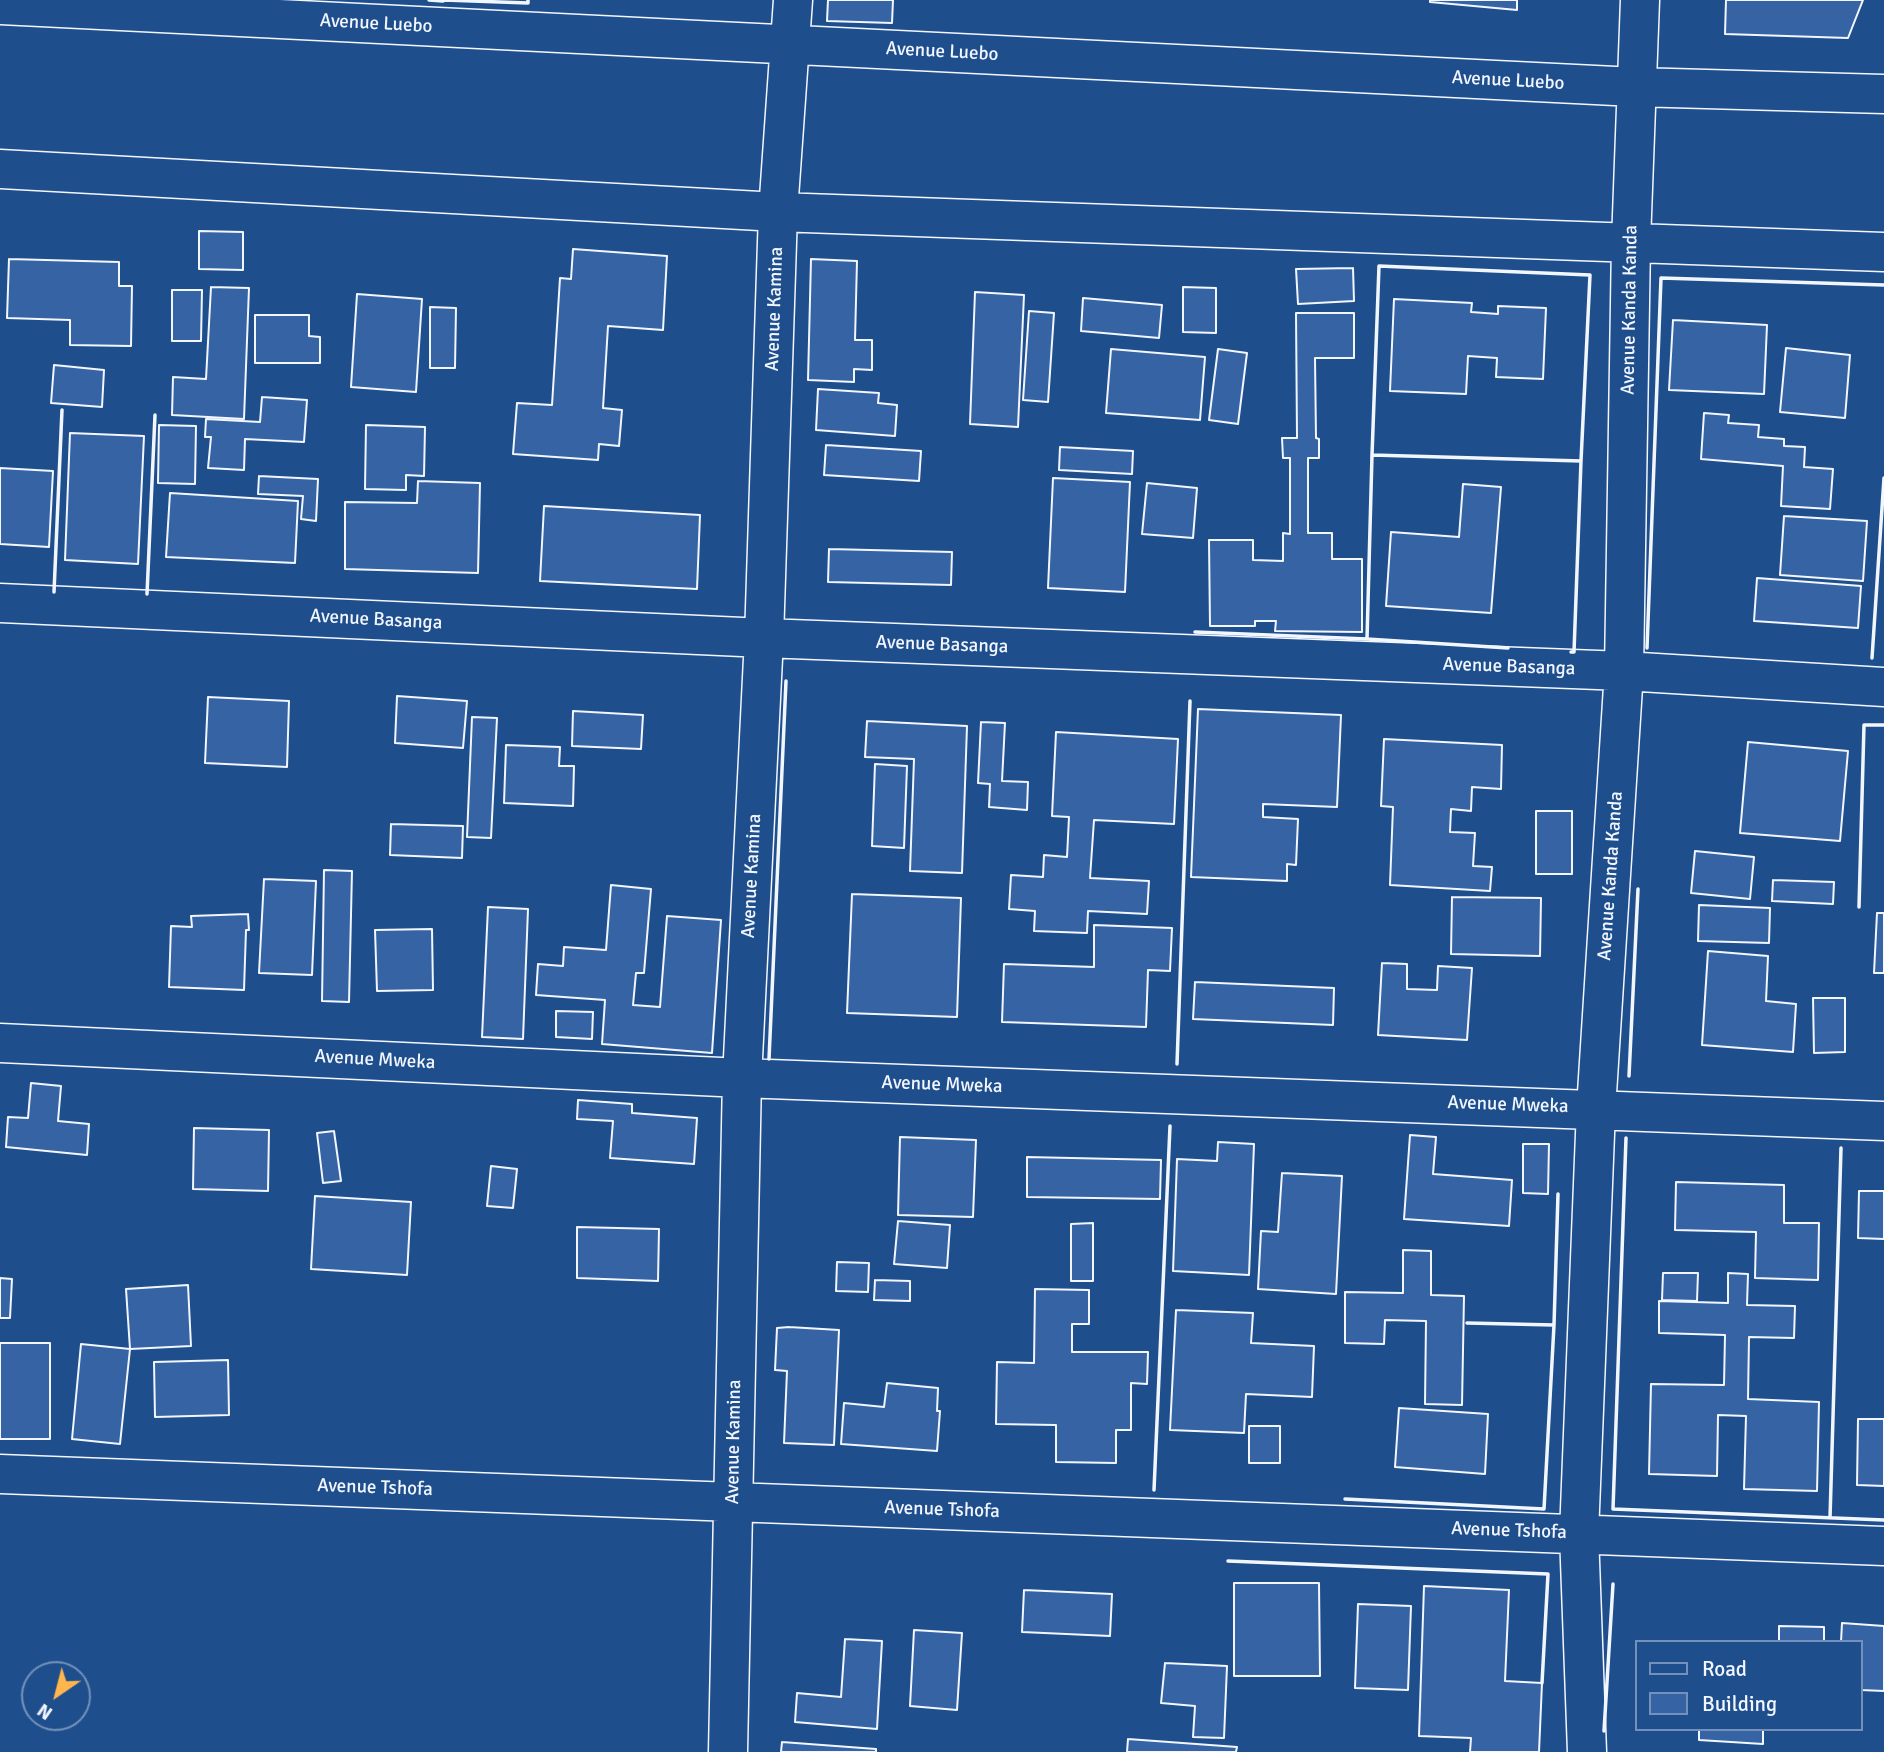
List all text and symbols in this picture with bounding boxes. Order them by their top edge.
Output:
street label: Avenue Luebo [319,10,433,38]
street label: Avenue Luebo [885,38,999,66]
street label: Avenue Luebo [1451,67,1565,95]
street label: Avenue Kanda Kanda [1617,225,1643,395]
street label: Avenue Kamina [761,246,789,372]
street label: Avenue Basanga [309,605,443,635]
street label: Avenue Basanga [875,631,1009,659]
street label: Avenue Basanga [1442,653,1576,681]
street label: Avenue Kanda Kanda [1594,790,1628,962]
street label: Avenue Kamina [737,813,767,939]
street label: Avenue Mweka [314,1045,436,1075]
street label: Avenue Mweka [881,1071,1003,1099]
street label: Avenue Mweka [1447,1091,1569,1119]
street label: Avenue Kamina [722,1379,746,1505]
street label: Avenue Tshofa [317,1475,433,1501]
street label: Avenue Tshofa [884,1497,1000,1523]
street label: Avenue Tshofa [1451,1518,1567,1544]
legend [1636,1640,1863,1731]
text: Road [1702,1656,1747,1682]
north arrow [21,1661,91,1731]
text: Building [1702,1691,1777,1717]
text: N [33,1698,57,1725]

